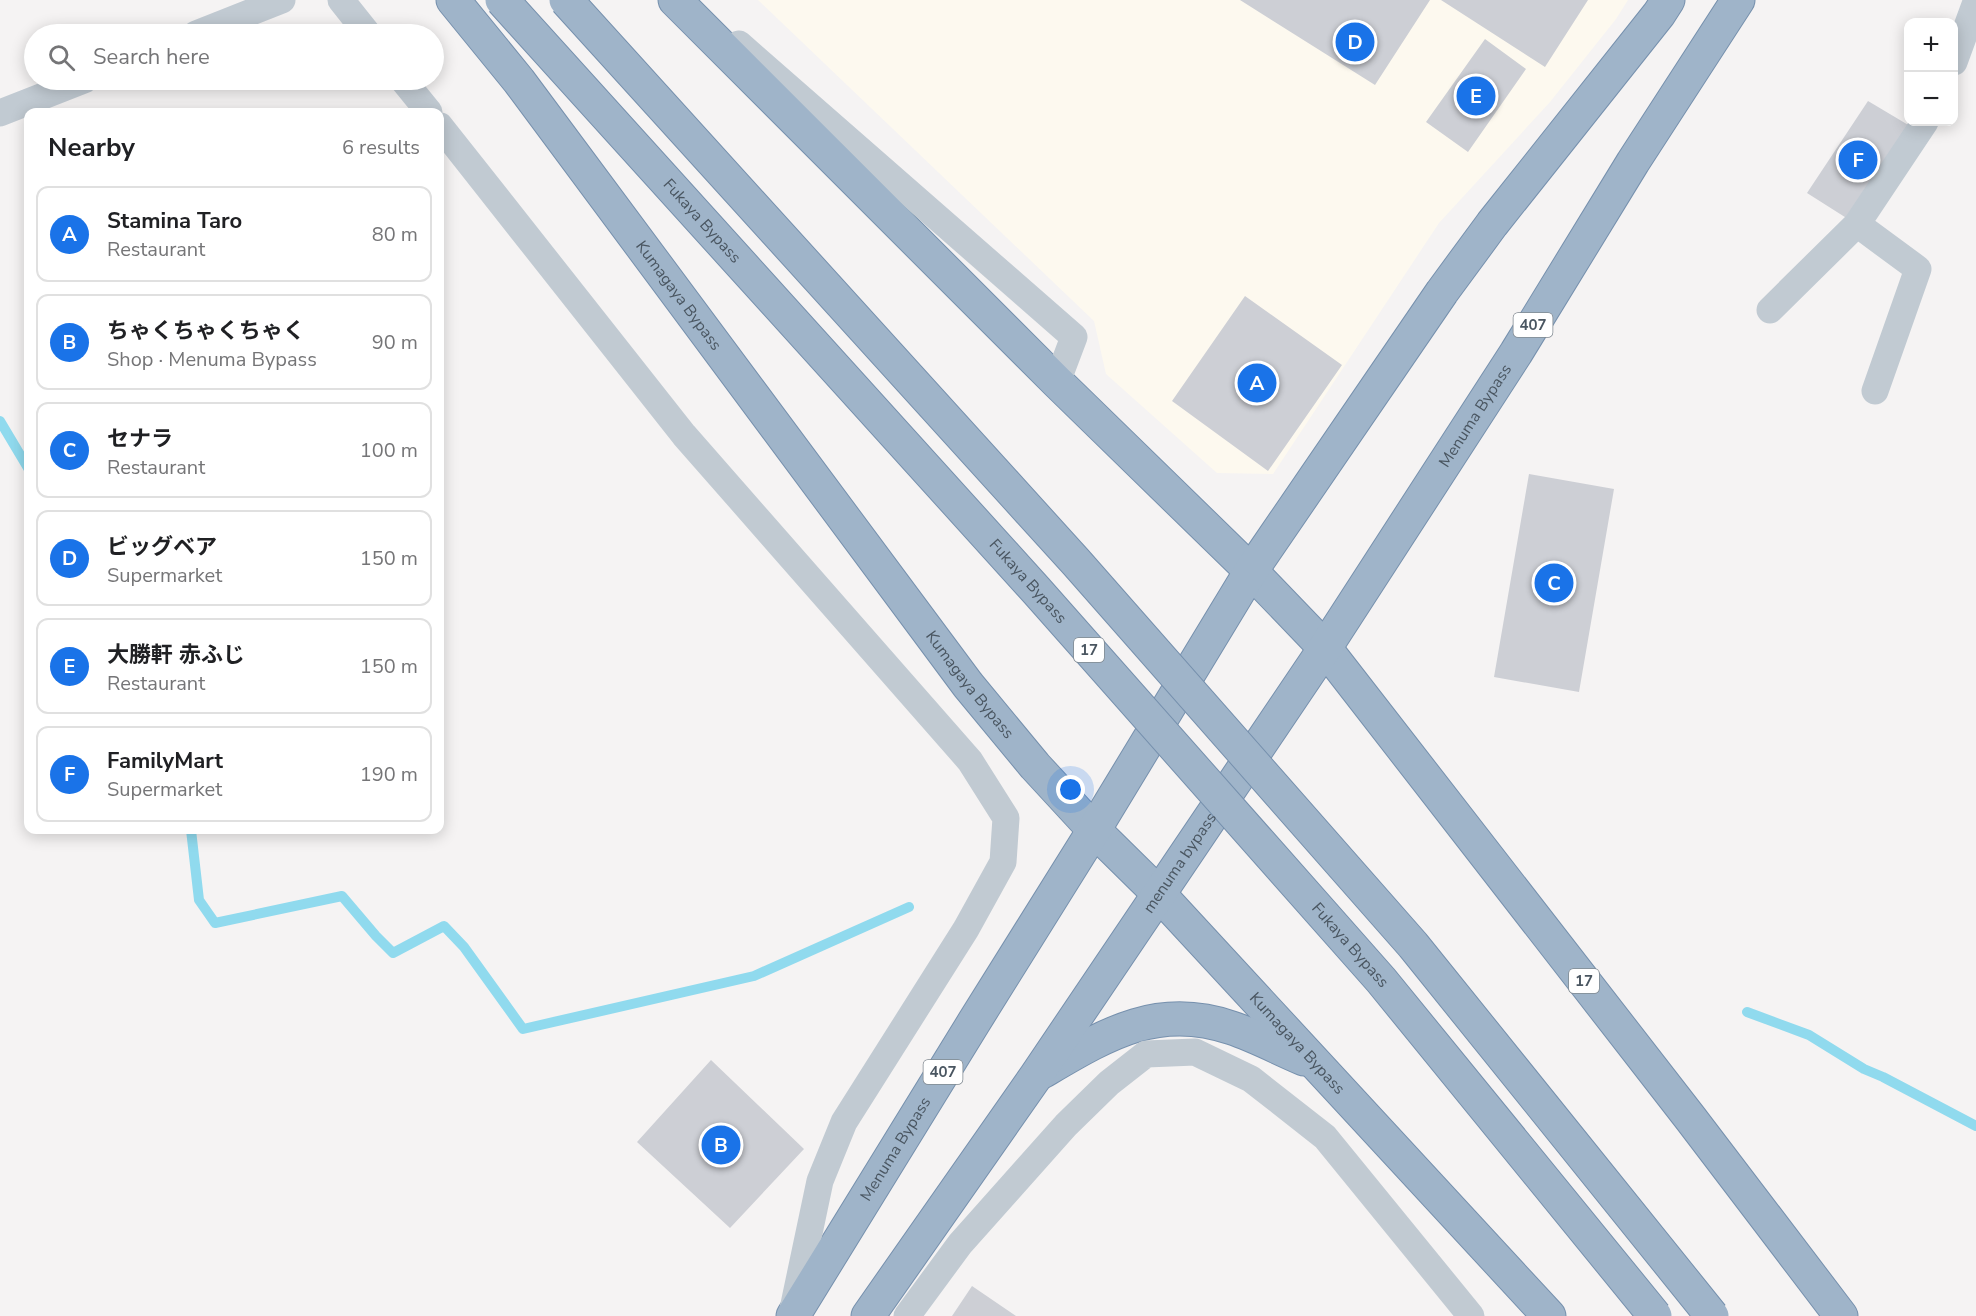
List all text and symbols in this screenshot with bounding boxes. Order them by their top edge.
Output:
map controls [1904,18,1958,126]
button: + [1904,18,1958,72]
pin: D [1336,20,1374,64]
search box [24,24,444,90]
icon: search [45,41,78,74]
text: Search here [93,42,210,72]
button: − [1904,72,1958,126]
pin: E [1456,74,1496,118]
text: Nearby [48,130,135,165]
text: 6 results [342,134,420,161]
pin: F [1838,138,1878,182]
street label: Fukaya Bypass [658,174,746,268]
text: Stamina Taro [107,206,242,236]
text: A [62,221,77,248]
text: 80 m [372,221,418,248]
text: Restaurant [107,236,205,263]
street label: Kumagaya Bypass [630,236,727,355]
road number: 407 [1514,313,1552,337]
text: ちゃくちゃくちゃく [107,316,305,346]
text: B [63,329,76,356]
text: 90 m [372,329,418,356]
text: Shop · Menuma Bypass [107,346,317,373]
pin: A [1238,360,1276,406]
street label: Menuma Bypass [1434,360,1517,472]
text: セナラ [107,424,173,454]
text: C [63,437,76,464]
text: 100 m [360,437,418,464]
text: Restaurant [107,454,205,481]
text: ビッグベア [107,532,217,562]
street label: Fukaya Bypass [984,534,1072,628]
text: D [62,545,77,572]
text: 150 m [360,545,418,572]
pin: C [1534,560,1574,606]
text: Supermarket [107,562,222,589]
street label: Kumagaya Bypass [920,626,1019,743]
road number: 17 [1074,638,1104,662]
text: 大勝軒 赤ふじ [107,640,245,670]
text: E [64,653,75,680]
text: 150 m [360,653,418,680]
text: Restaurant [107,670,205,697]
text: FamilyMart [107,746,223,776]
text: F [64,761,75,788]
text: 190 m [360,761,418,788]
your location [1056,775,1085,804]
text: Supermarket [107,776,222,803]
street label: menuma bypass [1138,808,1222,918]
street label: Fukaya Bypass [1307,898,1394,992]
road number: 17 [1569,969,1599,993]
street label: Kumagaya Bypass [1244,988,1350,1099]
road number: 407 [924,1060,962,1084]
street label: Menuma Bypass [855,1093,936,1205]
pin: B [702,1122,740,1168]

